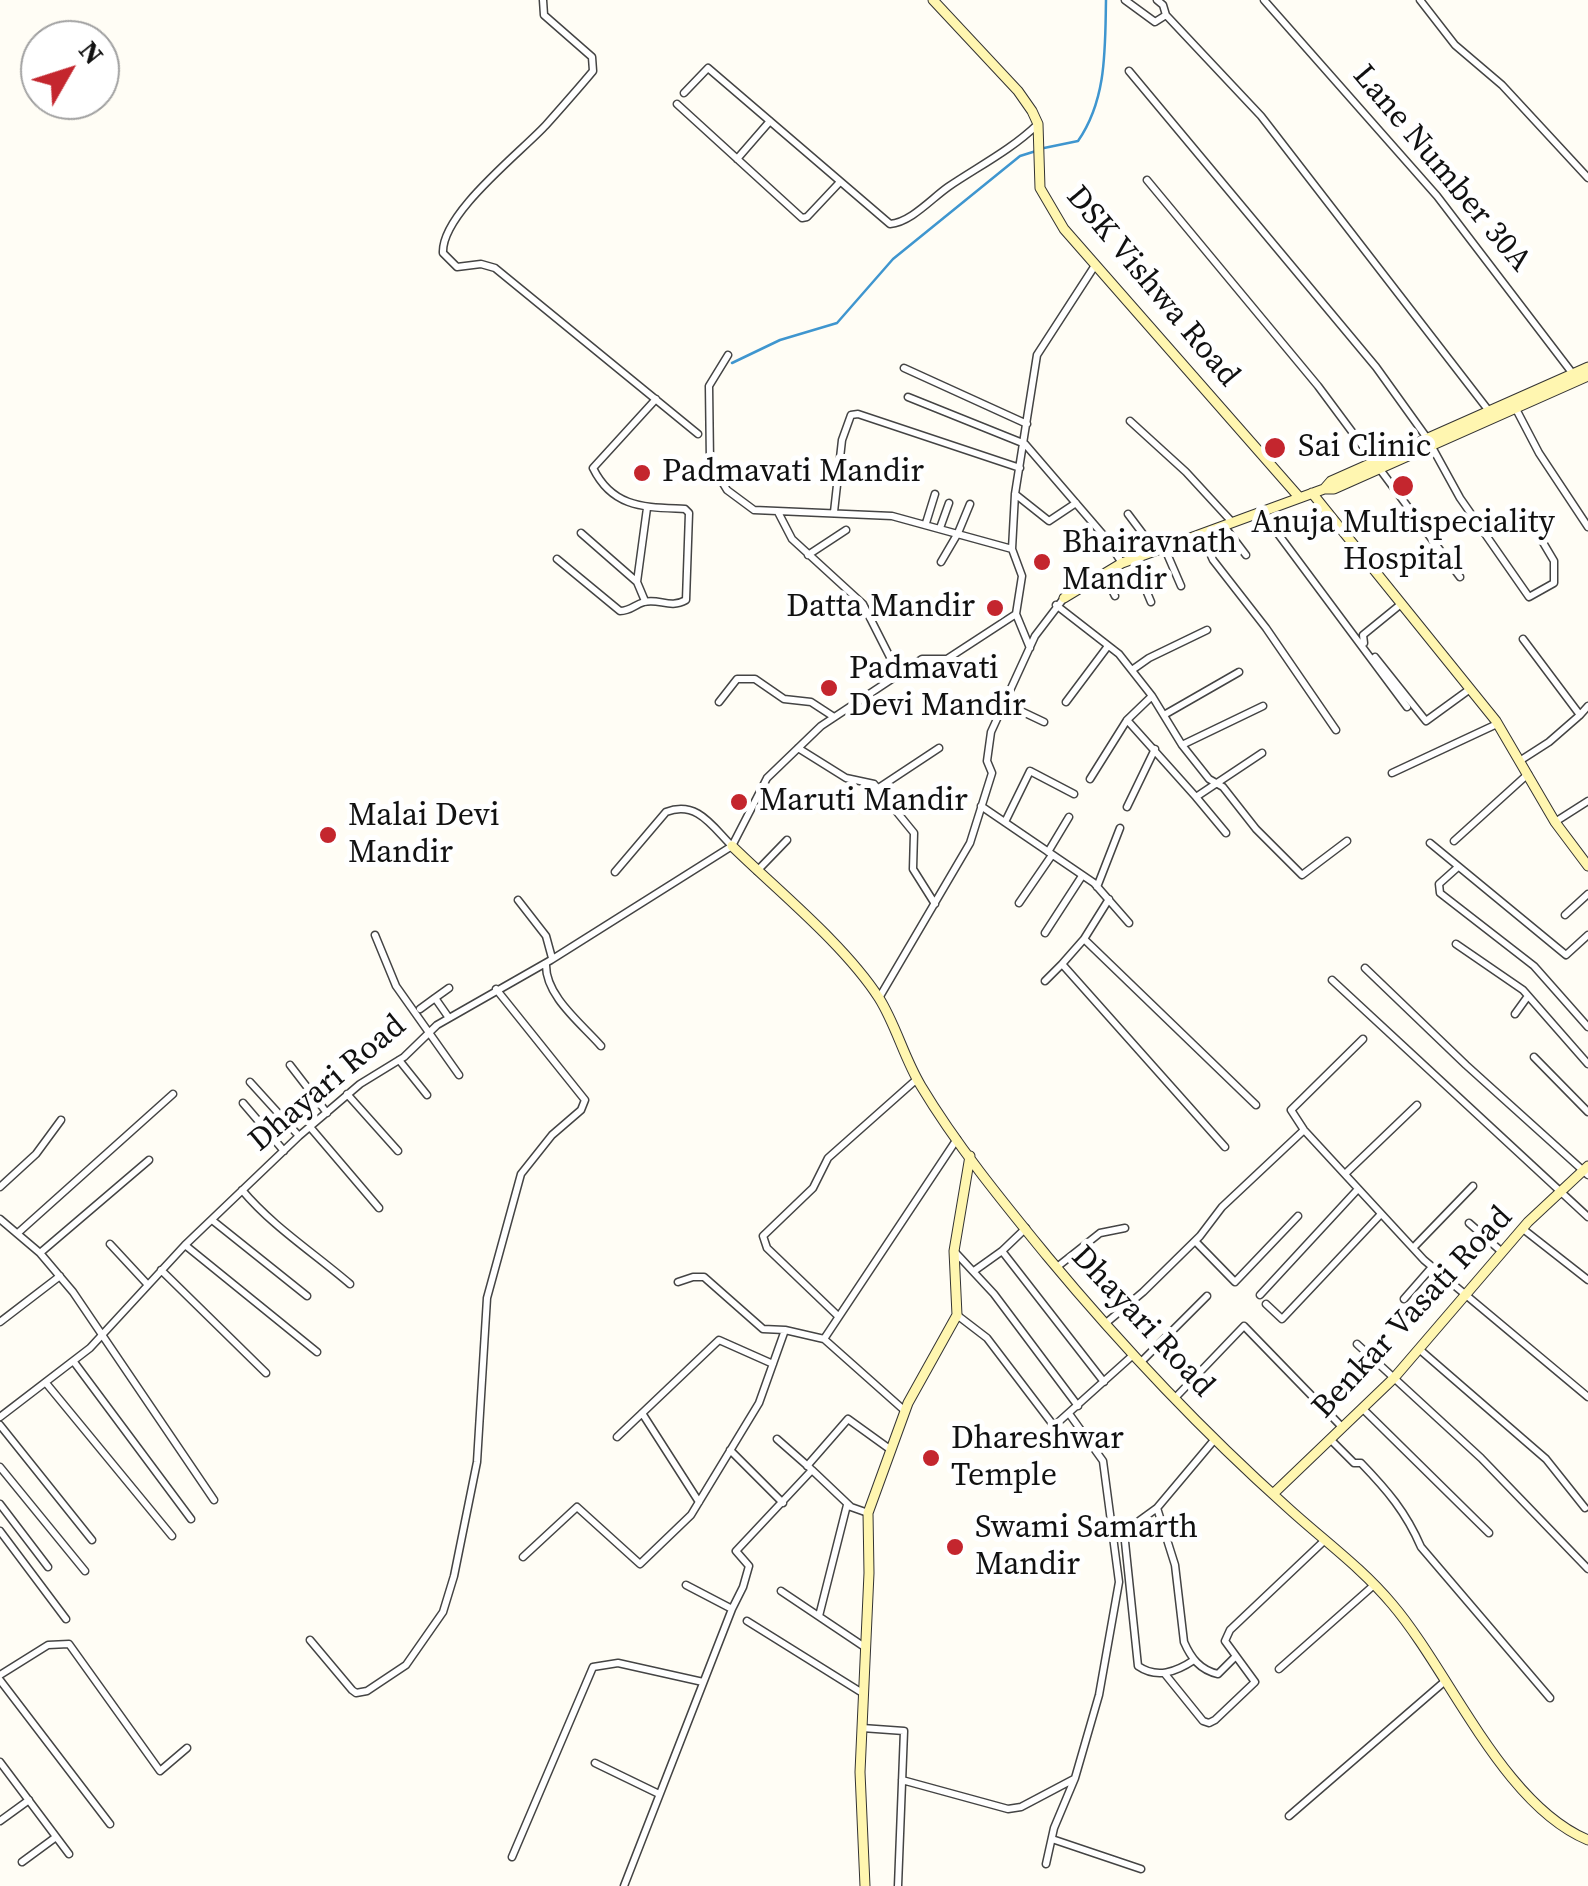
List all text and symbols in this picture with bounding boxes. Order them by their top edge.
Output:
north arrow [20,20,120,120]
text: N [71,32,113,72]
street label: Lane Number 30A [1343,58,1539,280]
street label: DSK Vishwa Road [1057,179,1247,395]
place label: Sai Clinic [1298,429,1431,467]
marker: Sai Clinic [1262,435,1288,461]
place label: Padmavati Mandir [662,454,924,492]
marker: Padmavati Mandir [631,462,653,484]
marker: Anuja Multispeciality Hospital [1390,473,1416,499]
place label: Anuja Multispeciality Hospital [1251,505,1555,580]
place label: Bhairavnath Mandir [1062,525,1237,600]
marker: Bhairavnath Mandir [1031,551,1053,573]
place label: Datta Mandir [786,589,975,627]
marker: Datta Mandir [984,597,1006,619]
place label: Padmavati Devi Mandir [849,651,1026,726]
marker: Padmavati Devi Mandir [818,677,840,699]
place label: Maruti Mandir [759,783,968,821]
marker: Maruti Mandir [728,791,750,813]
place label: Malai Devi Mandir [348,798,499,873]
marker: Malai Devi Mandir [317,824,339,846]
street label: Dhayari Road [242,1007,414,1161]
street label: Benkar Vasati Road [1305,1199,1521,1427]
street label: Dhayari Road [1062,1238,1222,1406]
place label: Dhareshwar Temple [951,1421,1124,1496]
marker: Dhareshwar Temple [920,1447,942,1469]
place label: Swami Samarth Mandir [975,1510,1198,1585]
marker: Swami Samarth Mandir [944,1536,966,1558]

